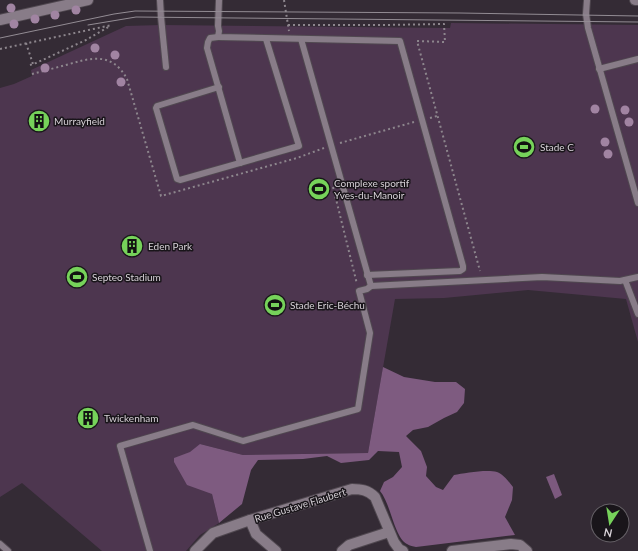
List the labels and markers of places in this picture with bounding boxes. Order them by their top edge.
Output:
building icon: Murrayfield [26,108,52,134]
place label: Murrayfield [54,115,105,127]
sports icon: Stade C [511,134,537,160]
place label: Stade C [540,141,574,153]
sports icon: Complexe sportif Yves-du-Manoir [306,176,332,202]
place label: Complexe sportif Yves-du-Manoir [334,177,410,201]
building icon: Eden Park [119,233,145,259]
place label: Eden Park [148,240,193,252]
sports icon: Septeo Stadium [64,264,90,290]
place label: Septeo Stadium [92,271,161,283]
sports icon: Stade Eric-Béchu [262,292,288,318]
place label: Stade Eric-Béchu [290,299,365,311]
building icon: Twickenham [75,405,101,431]
place label: Twickenham [104,412,159,424]

